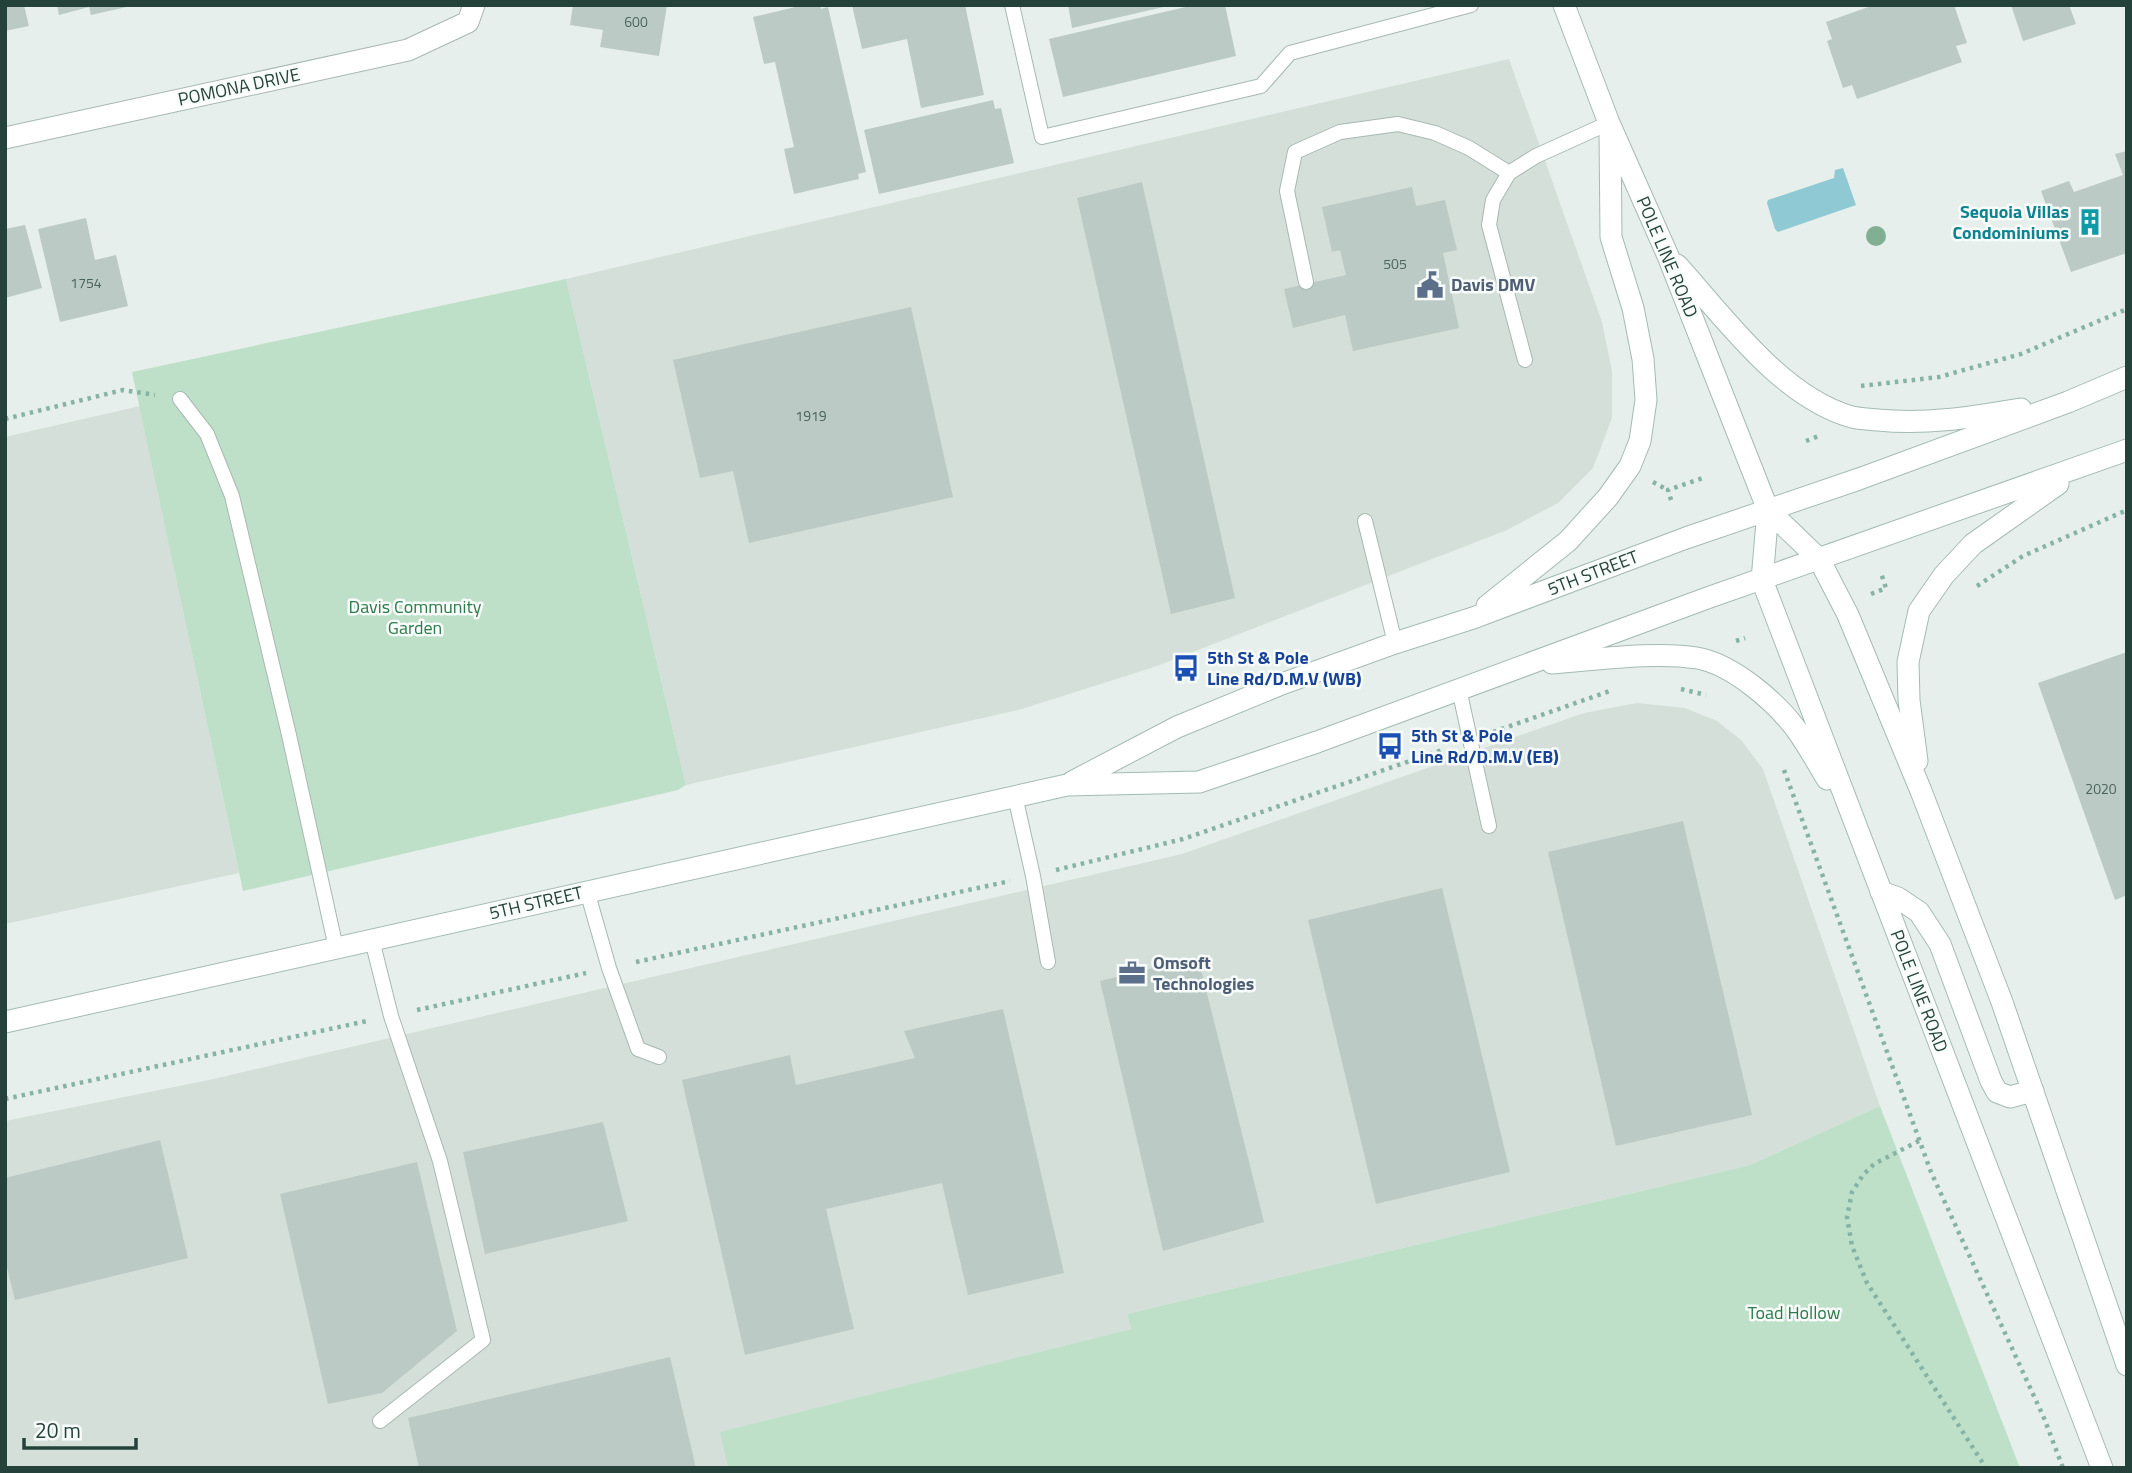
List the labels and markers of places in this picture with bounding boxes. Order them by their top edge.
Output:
place label: Sequoia Villas Condominiums [1952,198,2069,246]
building icon: Sequoia Villas Condominiums [2075,207,2105,237]
public building icon: Davis DMV [1415,270,1445,300]
place label: Davis DMV [1451,271,1536,298]
place label: 5th St & Pole Line Rd/D.M.V (WB) [1207,644,1362,692]
bus stop icon: 5th St & Pole Line Rd/D.M.V (WB) [1171,653,1201,683]
place label: 5th St & Pole Line Rd/D.M.V (EB) [1411,722,1559,770]
bus stop icon: 5th St & Pole Line Rd/D.M.V (EB) [1375,731,1405,761]
place label: Omsoft Technologies [1153,949,1254,997]
office icon: Omsoft Technologies [1117,958,1147,988]

